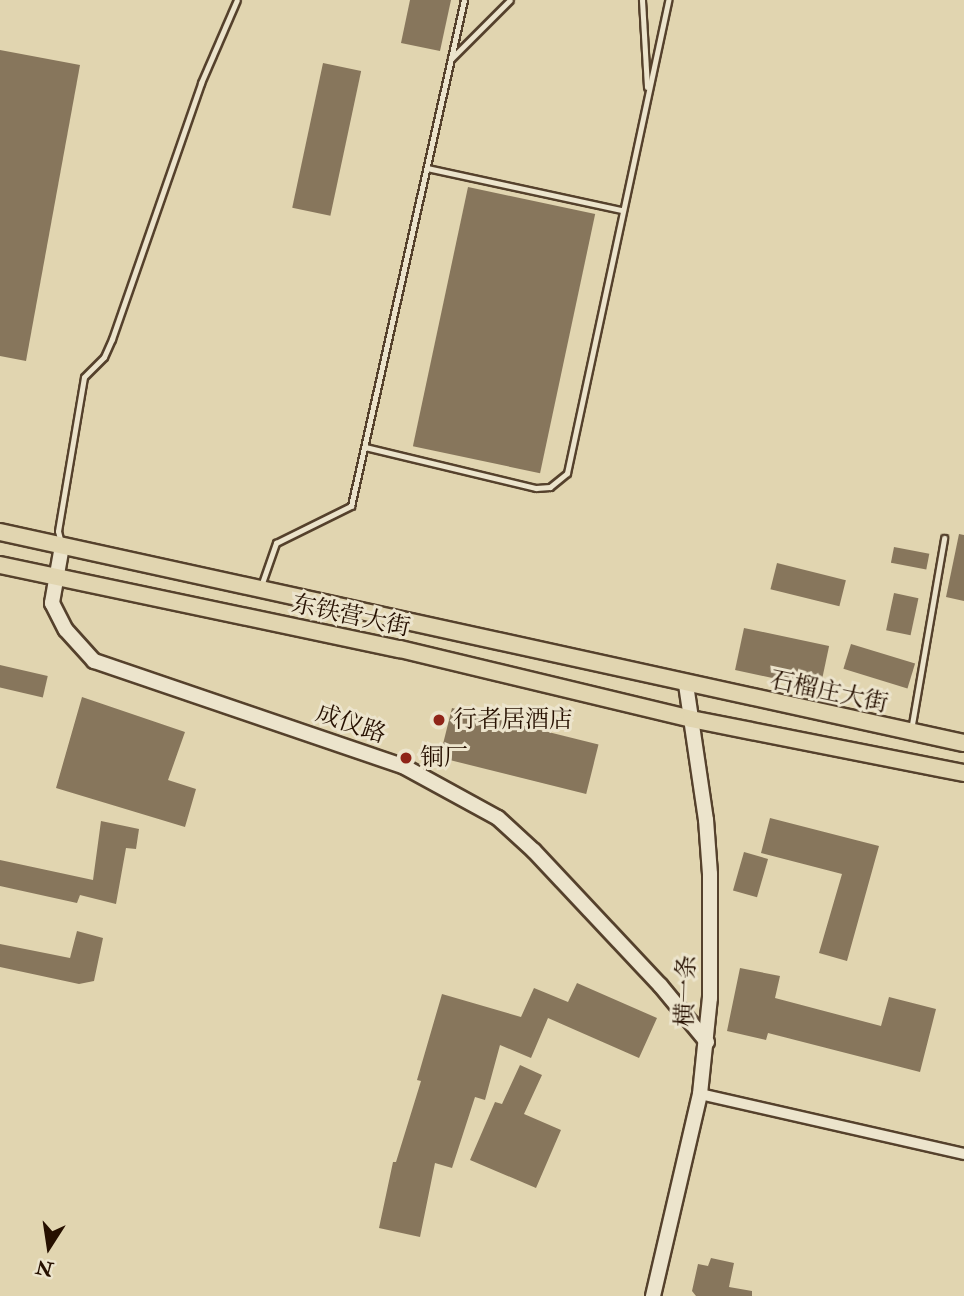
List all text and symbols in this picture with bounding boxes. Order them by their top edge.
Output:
street label: 东铁营大街 [289,589,413,643]
street label: 石榴庄大街 [767,665,891,719]
street label: 成仪路 [312,699,390,749]
place label: 行者居酒店 [453,706,573,734]
marker: 行者居酒店 [431,712,447,728]
place label: 铜厂 [420,744,468,772]
marker: 铜厂 [398,750,414,766]
street label: 横一条 [670,955,702,1027]
north arrow [14,1212,84,1282]
text: N [34,1254,55,1281]

